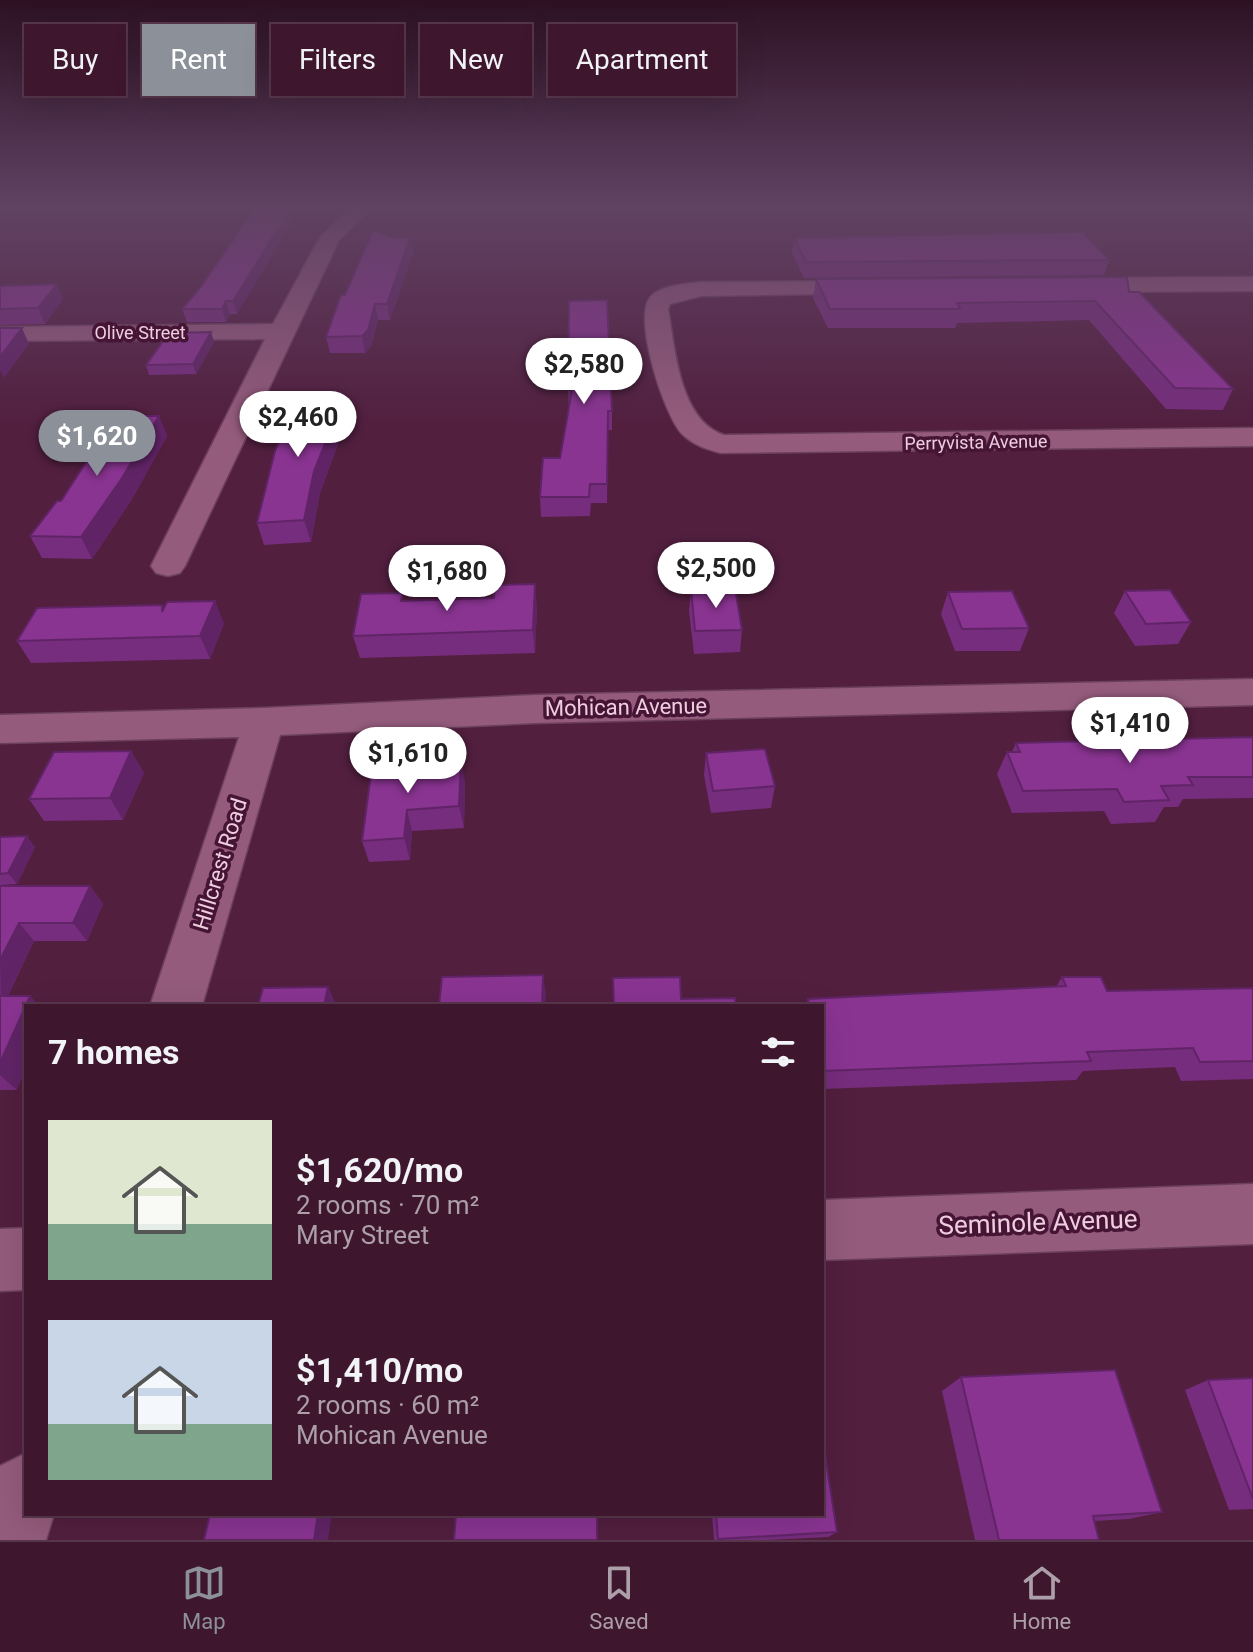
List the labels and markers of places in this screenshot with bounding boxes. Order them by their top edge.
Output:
pin: $2,580 [519,338,649,406]
pin: $2,460 [233,391,363,459]
pin: $1,620 [32,410,162,478]
pin: $2,500 [651,542,781,610]
pin: $1,680 [382,545,512,613]
pin: $1,410 [1065,697,1195,765]
pin: $1,610 [343,727,473,795]

